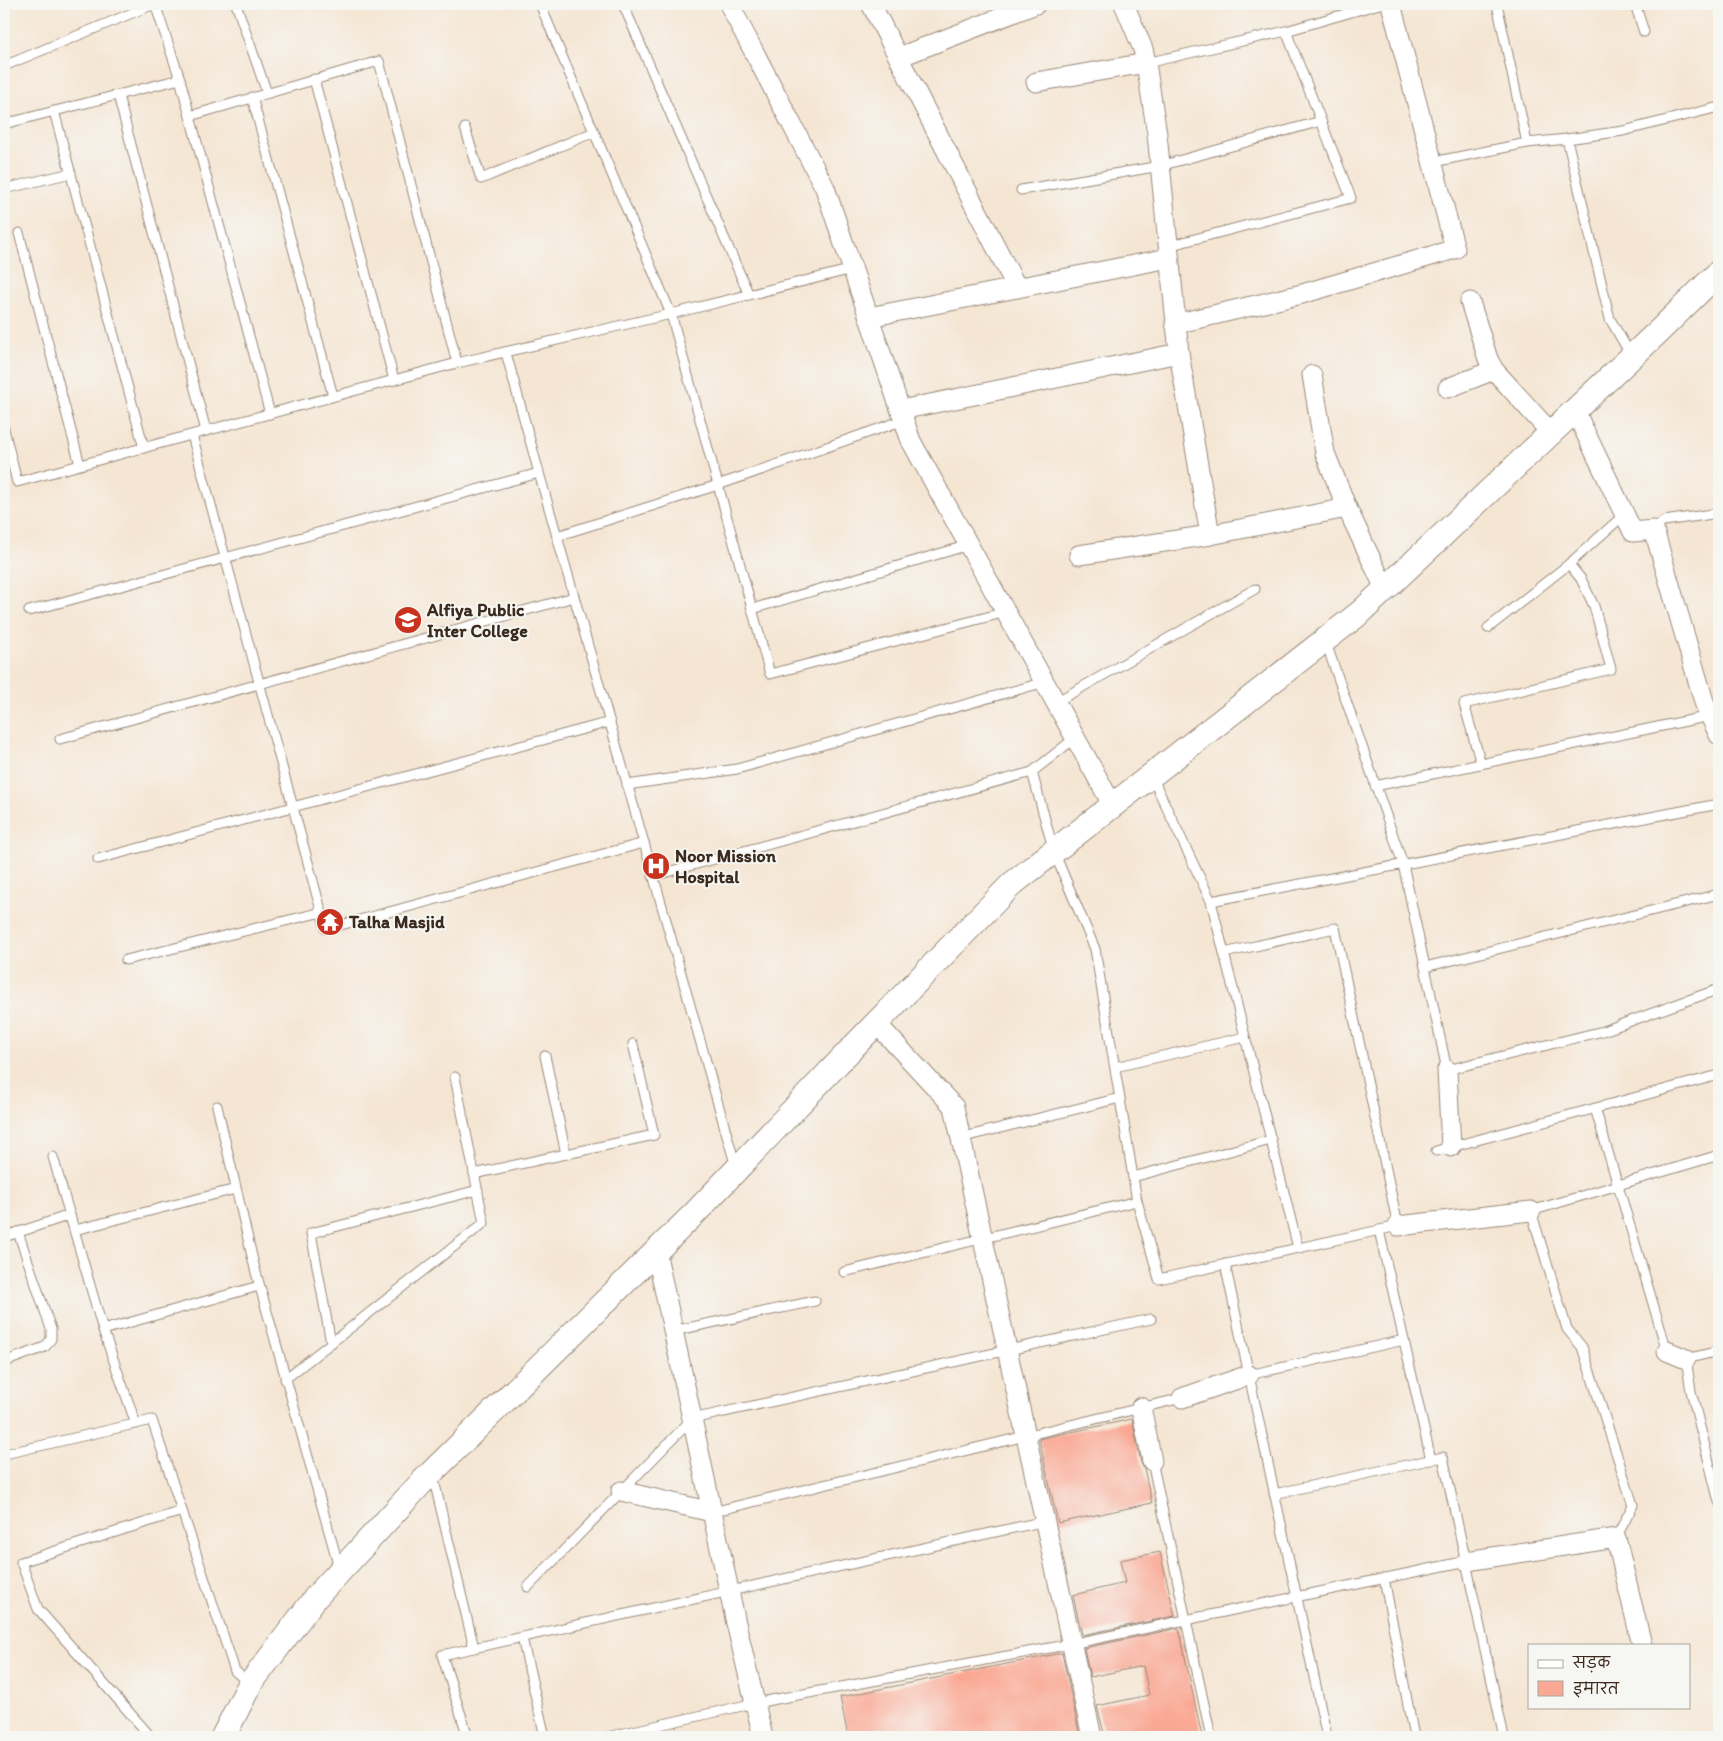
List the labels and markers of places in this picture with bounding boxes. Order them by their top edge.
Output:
place label: Alfiya Public Inter College [426,599,528,642]
school or university icon: Alfiya Public Inter College [393,605,423,635]
place label: Noor Mission Hospital [675,845,777,888]
hospital icon: Noor Mission Hospital [641,851,671,881]
temple icon: Talha Masjid [315,907,345,937]
place label: Talha Masjid [348,911,445,933]

